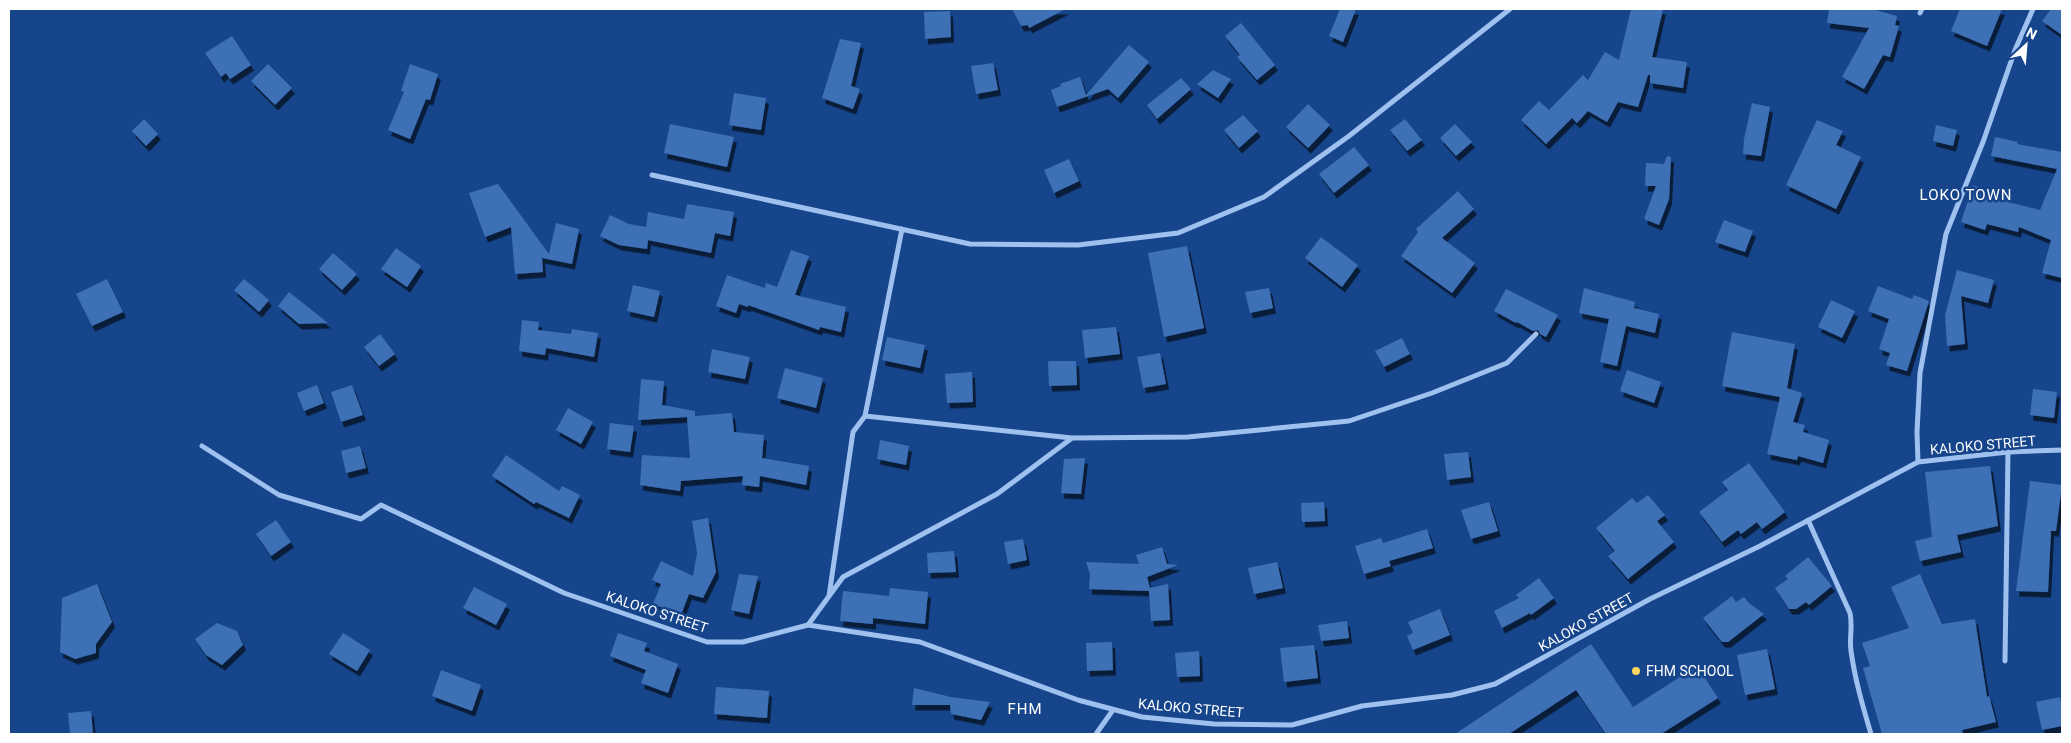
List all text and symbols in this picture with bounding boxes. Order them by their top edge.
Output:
north arrow [2001,20,2051,70]
text: N [2024,24,2040,43]
district label: LOKO TOWN [1920,186,2012,204]
street label: KALOKO STREET [1929,432,2037,458]
street label: KALOKO STREET [604,588,710,636]
street label: KALOKO STREET [1536,589,1637,655]
place label: FHM SCHOOL [1646,663,1734,679]
marker: FHM SCHOOL [1630,665,1642,677]
street label: KALOKO STREET [1137,695,1245,721]
district label: FHM [1007,700,1043,718]

